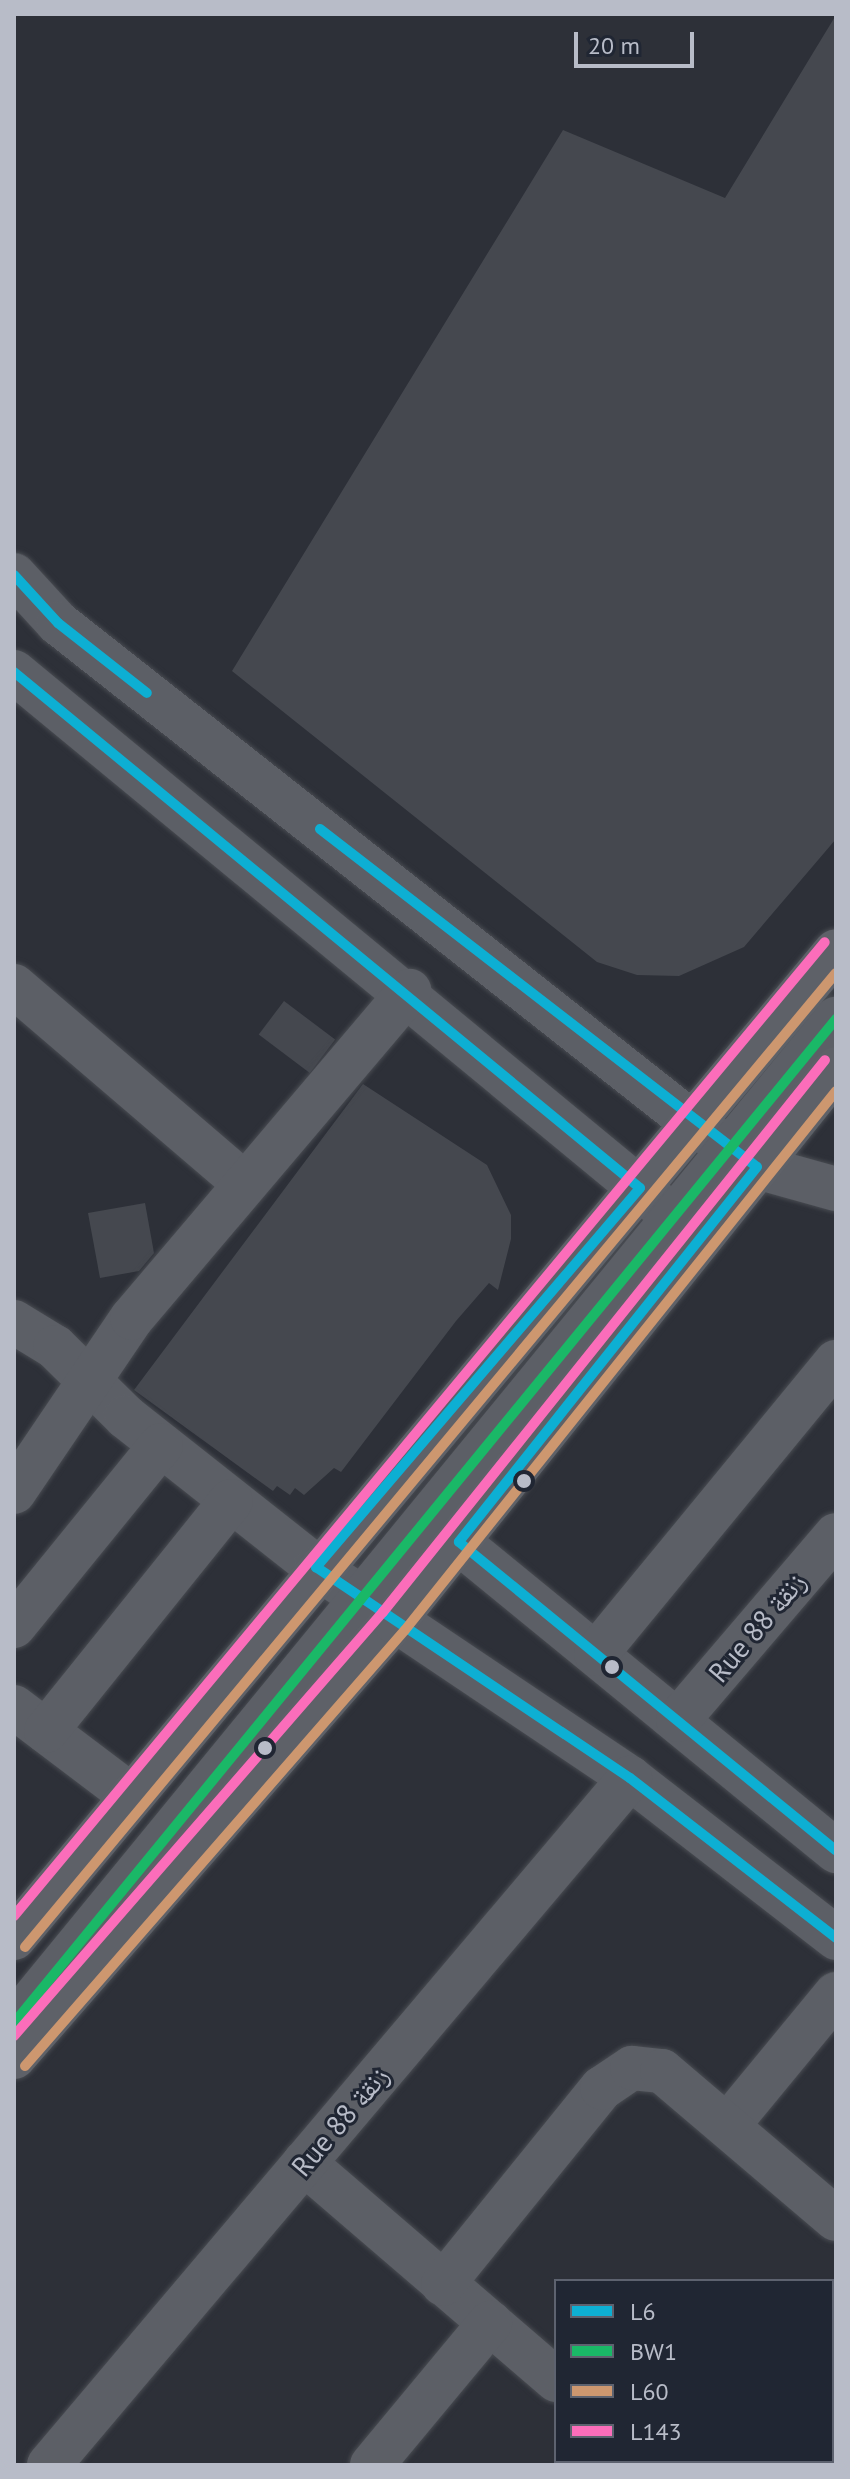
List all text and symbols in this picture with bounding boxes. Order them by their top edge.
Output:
scale bar [578,16,698,66]
text: 20 m [588,30,640,61]
unlabelled marker [516,1473,532,1489]
street label: Rue 88 زنقة [701,1565,813,1689]
unlabelled marker [604,1659,620,1675]
unlabelled marker [257,1740,273,1756]
street label: Rue 88 زنقة [284,2059,396,2183]
legend [554,2279,834,2463]
text: L6 [630,2296,656,2327]
text: BW1 [630,2336,677,2367]
text: L60 [630,2376,669,2407]
text: L143 [630,2416,682,2447]

